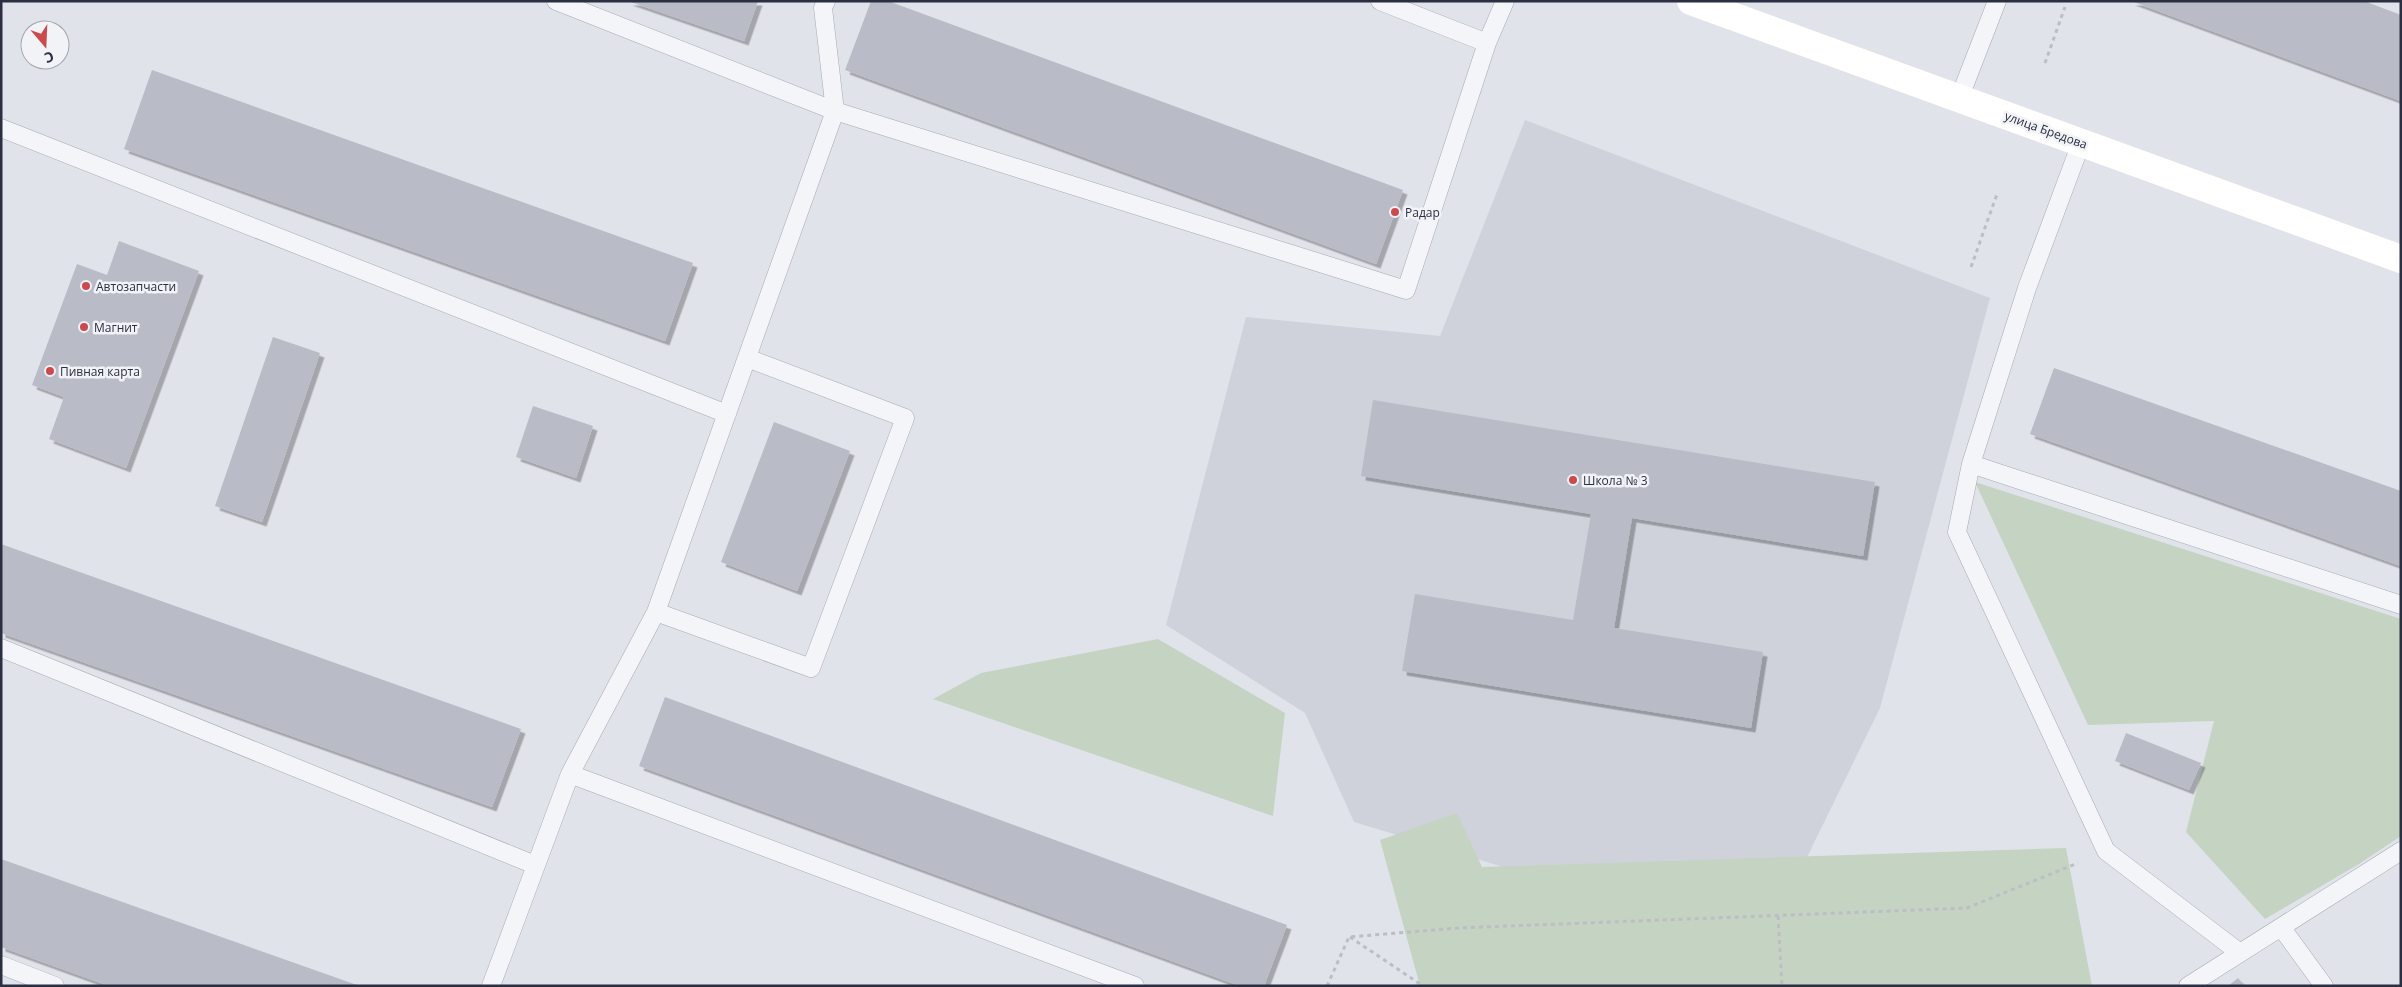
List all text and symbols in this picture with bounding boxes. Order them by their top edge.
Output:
north arrow [20,20,70,70]
text: С [42,47,57,68]
street label: улица Бредова [2002,107,2090,153]
place label: Радар [1405,204,1440,221]
marker: Радар [1389,206,1401,218]
place label: Автозапчасти [96,278,176,295]
marker: Автозапчасти [80,280,92,292]
place label: Магнит [94,319,138,336]
marker: Магнит [78,321,90,333]
place label: Пивная карта [60,363,140,380]
marker: Пивная карта [44,365,56,377]
place label: Школа № 3 [1583,472,1648,489]
marker: Школа № 3 [1567,474,1579,486]

